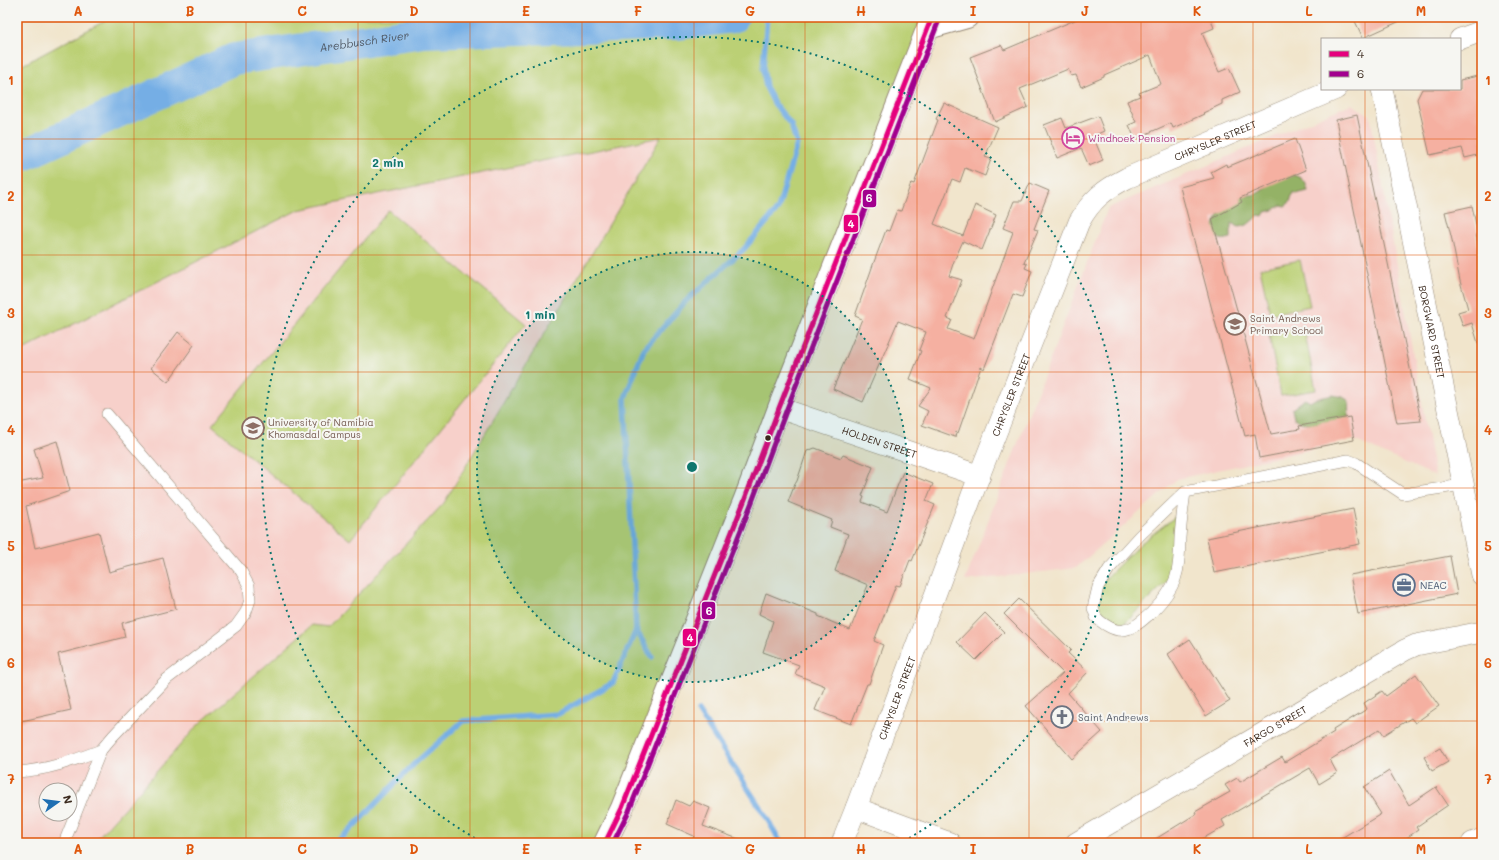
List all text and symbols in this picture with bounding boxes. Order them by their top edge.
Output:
text: A [73,2,83,19]
text: B [186,2,195,19]
text: C [297,2,307,19]
text: D [409,2,419,19]
text: E [522,2,530,19]
text: F [634,2,642,19]
text: G [745,2,755,19]
text: H [856,2,866,19]
text: I [970,2,977,19]
text: J [1081,2,1089,19]
text: K [1193,2,1202,19]
text: L [1305,2,1313,19]
text: M [1416,2,1426,19]
water label: Arebbusch River [318,27,410,54]
legend [1321,38,1461,90]
text: 4 [1357,45,1364,61]
text: 6 [1357,65,1364,81]
text: 1 [8,71,14,88]
text: 1 [1485,71,1491,88]
street label: CHRYSLER STREET [1172,117,1259,164]
hotel icon: Windhoek Pension [1060,125,1086,151]
place label: Windhoek Pension [1088,131,1175,145]
text: 2 min [372,154,404,170]
text: 2 [7,187,15,204]
text: 2 [1484,187,1492,204]
line badge: 6 [862,189,877,208]
text: 6 [866,190,873,205]
line badge: 4 [843,214,859,233]
text: 4 [848,216,855,231]
street label: BORGWARD STREET [1416,284,1448,380]
text: 3 [7,304,15,321]
text: 3 [1484,304,1492,321]
text: 1 min [525,306,555,322]
school or university icon: Saint Andrews Primary School [1222,311,1248,337]
place label: Saint Andrews Primary School [1250,311,1323,337]
street label: CHRYSLER STREET [988,351,1034,438]
school or university icon: University of Namibia Khomasdal Campus [240,415,266,441]
place label: University of Namibia Khomasdal Campus [268,415,374,441]
text: 4 [7,421,15,438]
text: 4 [1484,421,1492,438]
street label: HOLDEN STREET [840,423,919,461]
unlabelled marker [763,433,773,443]
centre of rings [685,460,699,474]
text: 5 [7,537,15,554]
text: 5 [1484,537,1492,554]
office icon: NEAC [1391,572,1417,598]
place label: NEAC [1420,578,1447,592]
line badge: 6 [701,601,716,620]
text: 6 [706,603,713,618]
line badge: 4 [682,628,697,647]
text: 4 [687,630,694,645]
text: 6 [7,654,15,671]
street label: CHRYSLER STREET [875,654,919,742]
text: 6 [1484,654,1492,671]
street label: FARGO STREET [1241,702,1310,750]
church icon: Saint Andrews [1049,704,1075,730]
place label: Saint Andrews [1078,710,1149,724]
text: 7 [7,770,15,787]
text: 7 [1484,770,1492,787]
north arrow [38,782,78,822]
text: N [60,794,76,805]
text: A [73,840,83,857]
text: B [186,840,195,857]
text: C [297,840,307,857]
text: D [409,840,419,857]
text: E [522,840,530,857]
text: F [634,840,642,857]
text: G [745,840,755,857]
text: H [856,840,866,857]
text: I [970,840,977,857]
text: J [1081,840,1089,857]
text: K [1193,840,1202,857]
text: L [1305,840,1313,857]
text: M [1416,840,1426,857]

